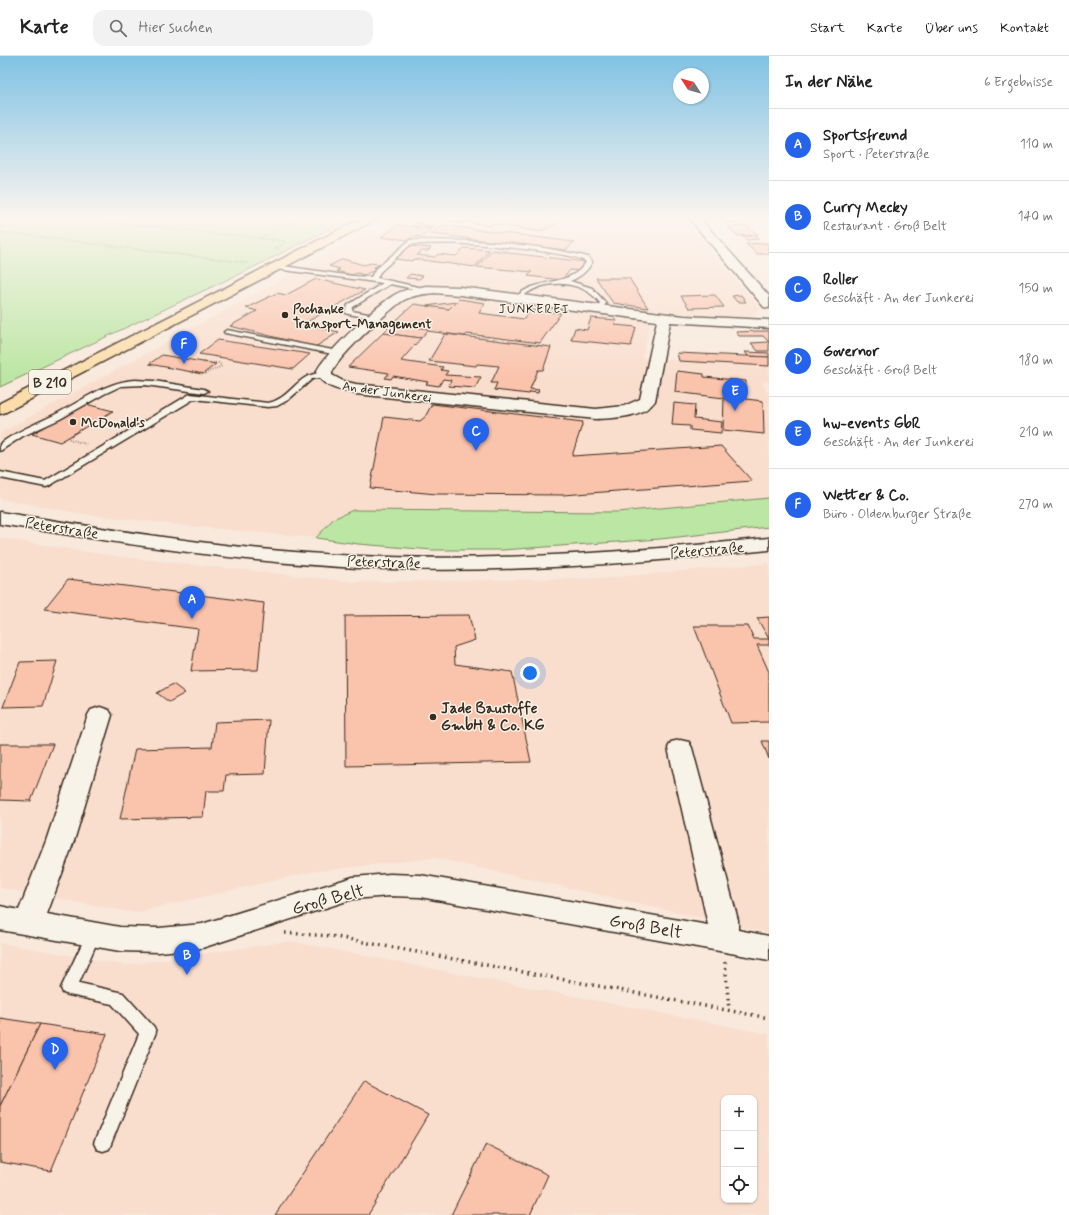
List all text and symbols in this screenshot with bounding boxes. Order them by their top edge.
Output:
search box [93,10,373,46]
text: Karte [20,15,69,40]
icon: search [107,17,129,39]
text: Hier suchen [139,18,213,38]
text: Start [810,19,845,37]
text: Karte [867,19,902,37]
text: Über uns [924,19,978,37]
text: Kontakt [1000,19,1049,37]
north arrow [673,68,709,104]
text: In der Nähe [785,71,873,93]
text: 6 Ergebnisse [984,74,1053,91]
text: Sportsfreund [823,126,907,146]
text: A [794,136,802,153]
text: 110 m [1020,136,1053,153]
text: Sport · Peterstraße [823,146,929,163]
text: Curry Mecky [823,198,908,218]
text: B [794,208,802,225]
text: 140 m [1018,208,1053,225]
text: Restaurant · Groß Belt [823,218,947,235]
text: Roller [823,270,858,290]
text: C [793,280,803,297]
text: 150 m [1019,280,1053,297]
text: Geschäft · An der Junkerei [823,290,974,307]
place label: Pochanke Transport-Management [293,301,432,335]
district label: JUNKEREI [498,301,570,318]
marker: Pochanke Transport-Management [280,310,290,320]
pin: F [171,331,197,364]
text: Governor [823,342,879,362]
text: D [794,352,802,369]
text: 180 m [1018,352,1053,369]
text: Geschäft · Groß Belt [823,362,937,379]
road number: B 210 [29,370,71,394]
street label: An der Junkerei [341,378,433,407]
pin: E [722,378,748,411]
text: hw-events GbR [823,414,921,434]
place label: McDonald's [81,415,145,432]
marker: McDonald's [68,417,78,427]
pin: C [463,418,489,451]
text: E [794,424,802,441]
text: 210 m [1019,424,1053,441]
text: Geschäft · An der Junkerei [823,434,974,451]
text: Wetter & Co. [823,486,909,506]
text: F [795,496,801,513]
text: 270 m [1018,496,1053,513]
text: Büro · Oldenburger Straße [823,506,972,523]
street label: Peterstraße [24,513,100,545]
street label: Peterstraße [669,538,745,564]
street label: Peterstraße [347,552,421,574]
pin: A [179,586,205,619]
your location [520,663,540,683]
place label: Jade Baustoffe GmbH & Co. KG [441,699,545,736]
marker: Jade Baustoffe GmbH & Co. KG [428,712,438,722]
street label: Groß Belt [289,879,367,921]
street label: Groß Belt [607,909,684,945]
pin: B [174,942,200,975]
pin: D [42,1037,68,1070]
map controls [721,1095,757,1203]
button: + [721,1095,757,1131]
button: − [721,1131,757,1167]
button: locate [721,1167,757,1203]

